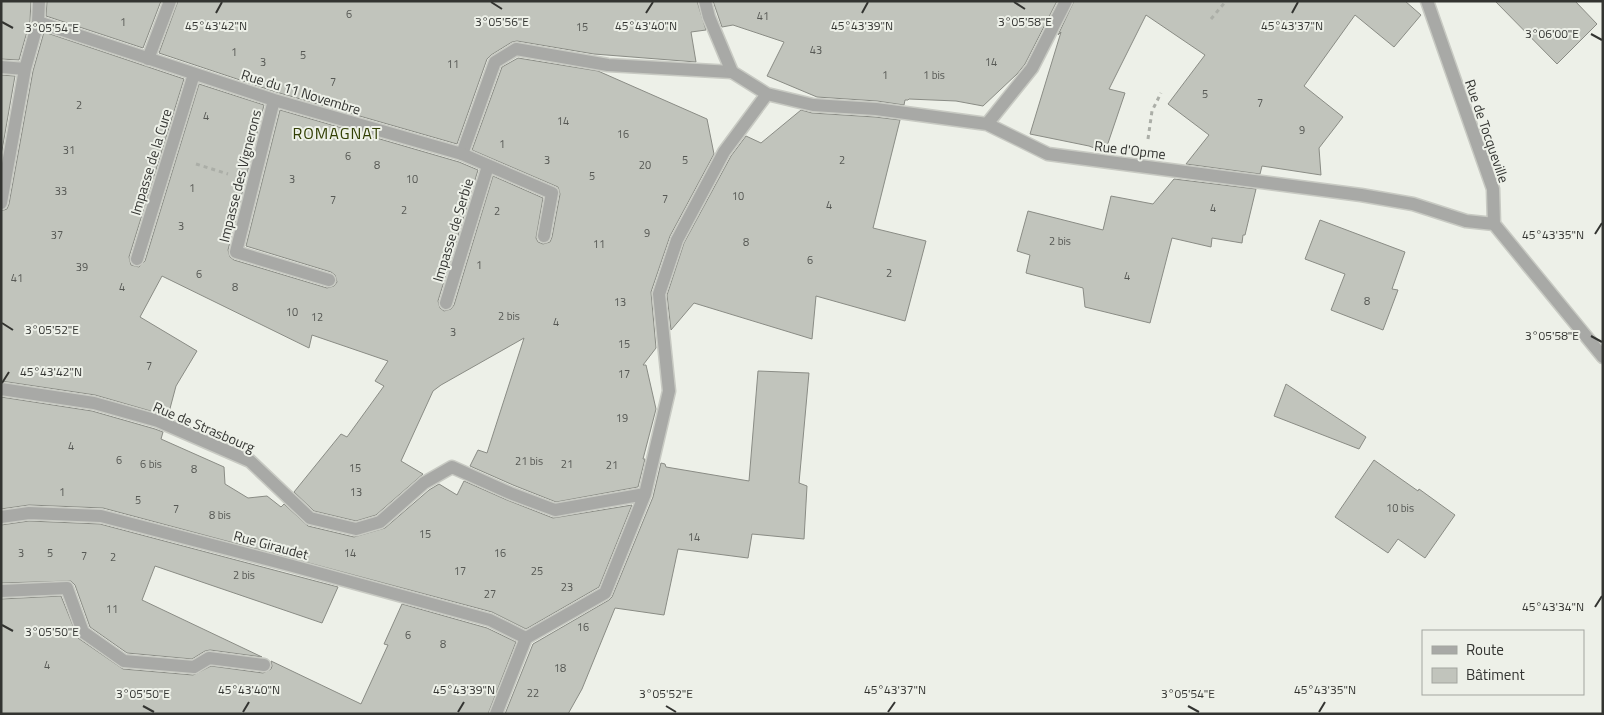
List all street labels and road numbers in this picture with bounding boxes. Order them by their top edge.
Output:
street label: Rue du 11 Novembre [239,63,364,120]
street label: Rue de Tocqueville [1460,76,1515,185]
street label: Impasse de la Cure [124,106,177,218]
street label: Impasse des Vignerons [213,107,266,244]
street label: Rue d'Opme [1093,135,1167,164]
street label: Impasse de Serbie [427,175,478,284]
street label: Rue de Strasbourg [150,396,258,457]
street label: Rue Giraudet [231,524,311,565]

